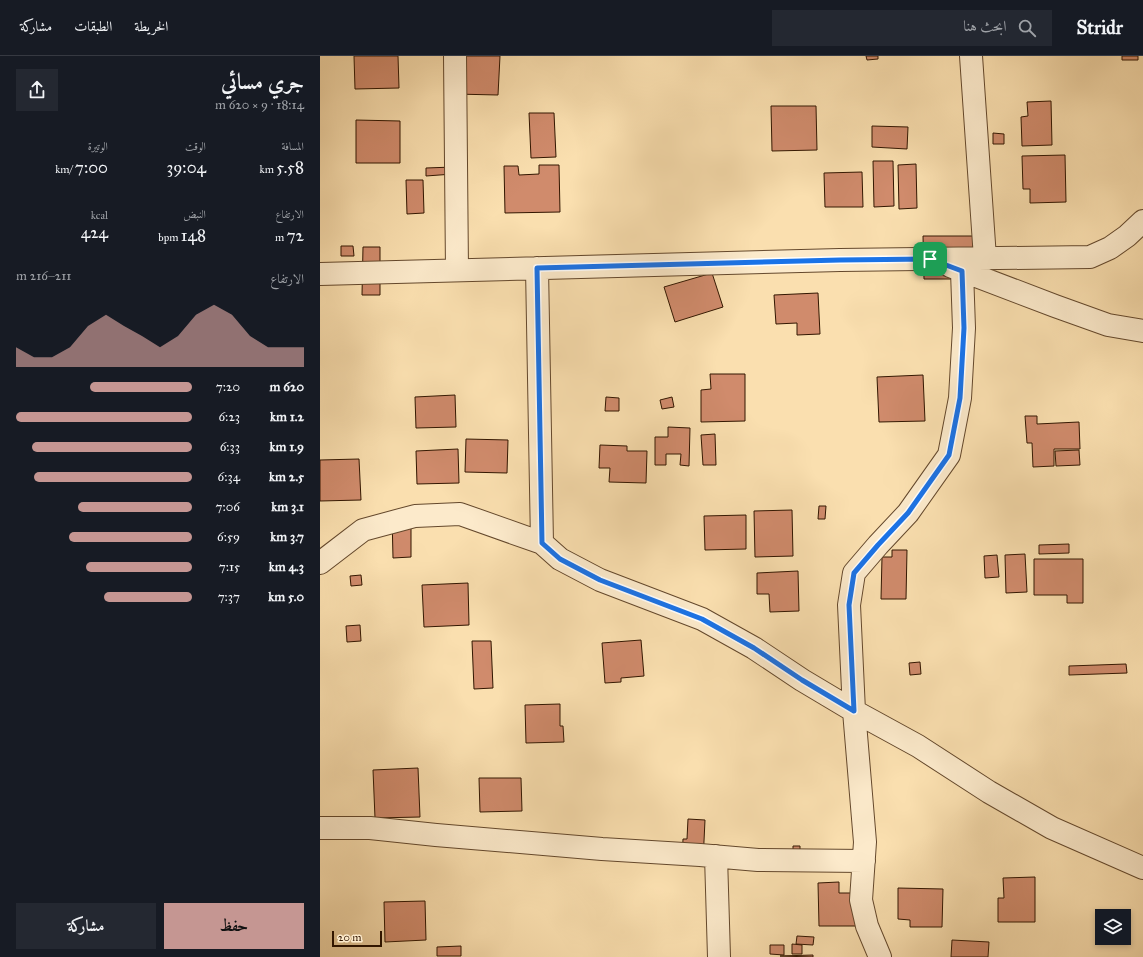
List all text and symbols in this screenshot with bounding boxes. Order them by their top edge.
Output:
search box [772,10,1052,46]
text: Stridr [1076,16,1123,39]
text: ابحث هنا [963,17,1006,35]
icon: search [1016,17,1038,39]
text: مشاركة [20,18,52,35]
text: الطبقات [74,18,112,35]
text: الخريطة [134,18,168,35]
text: جري مسائي [221,68,304,95]
button: share [16,69,58,111]
text: 18:14 · 9 × 620 m [215,97,304,113]
text: الوتيرة [88,140,108,153]
text: الوقت [185,140,206,153]
text: المسافة [282,140,304,153]
text: 7:00 [75,157,108,178]
text: 39:04 [166,157,206,178]
text: 5.58 [276,157,304,178]
text: /km [55,163,75,176]
text: km [260,163,276,176]
text: النبض [183,208,206,221]
text: الارتفاع [275,208,304,221]
text: kcal [91,209,108,222]
text: 424 [81,222,108,243]
text: 148 [181,225,206,246]
text: 72 [287,225,304,246]
text: bpm [158,231,181,244]
text: m [275,231,287,244]
pin [913,242,947,276]
icon: arrive [919,248,941,270]
text: 211–216 m [16,268,71,284]
text: الارتفاع [270,271,304,287]
text: 7:20 [216,379,240,395]
text: 620 m [270,379,304,395]
text: 6:23 [218,409,240,425]
text: 1.2 km [270,409,304,425]
text: 6:33 [220,439,240,455]
text: 1.9 km [269,439,304,455]
text: 6:34 [218,469,240,485]
text: 2.5 km [269,469,304,485]
text: 7:06 [216,499,240,515]
text: 3.1 km [271,499,304,515]
text: 6:59 [217,529,240,545]
text: 3.7 km [270,529,304,545]
text: 7:15 [219,559,240,575]
text: 4.3 km [269,559,304,575]
text: 7:37 [218,589,240,605]
text: 5.0 km [268,589,304,605]
button: مشاركة [16,903,156,949]
button: حفظ [164,903,304,949]
map controls [1095,909,1131,945]
button: layers [1095,909,1131,945]
scale bar [332,929,382,948]
text: 20 m [338,931,361,944]

